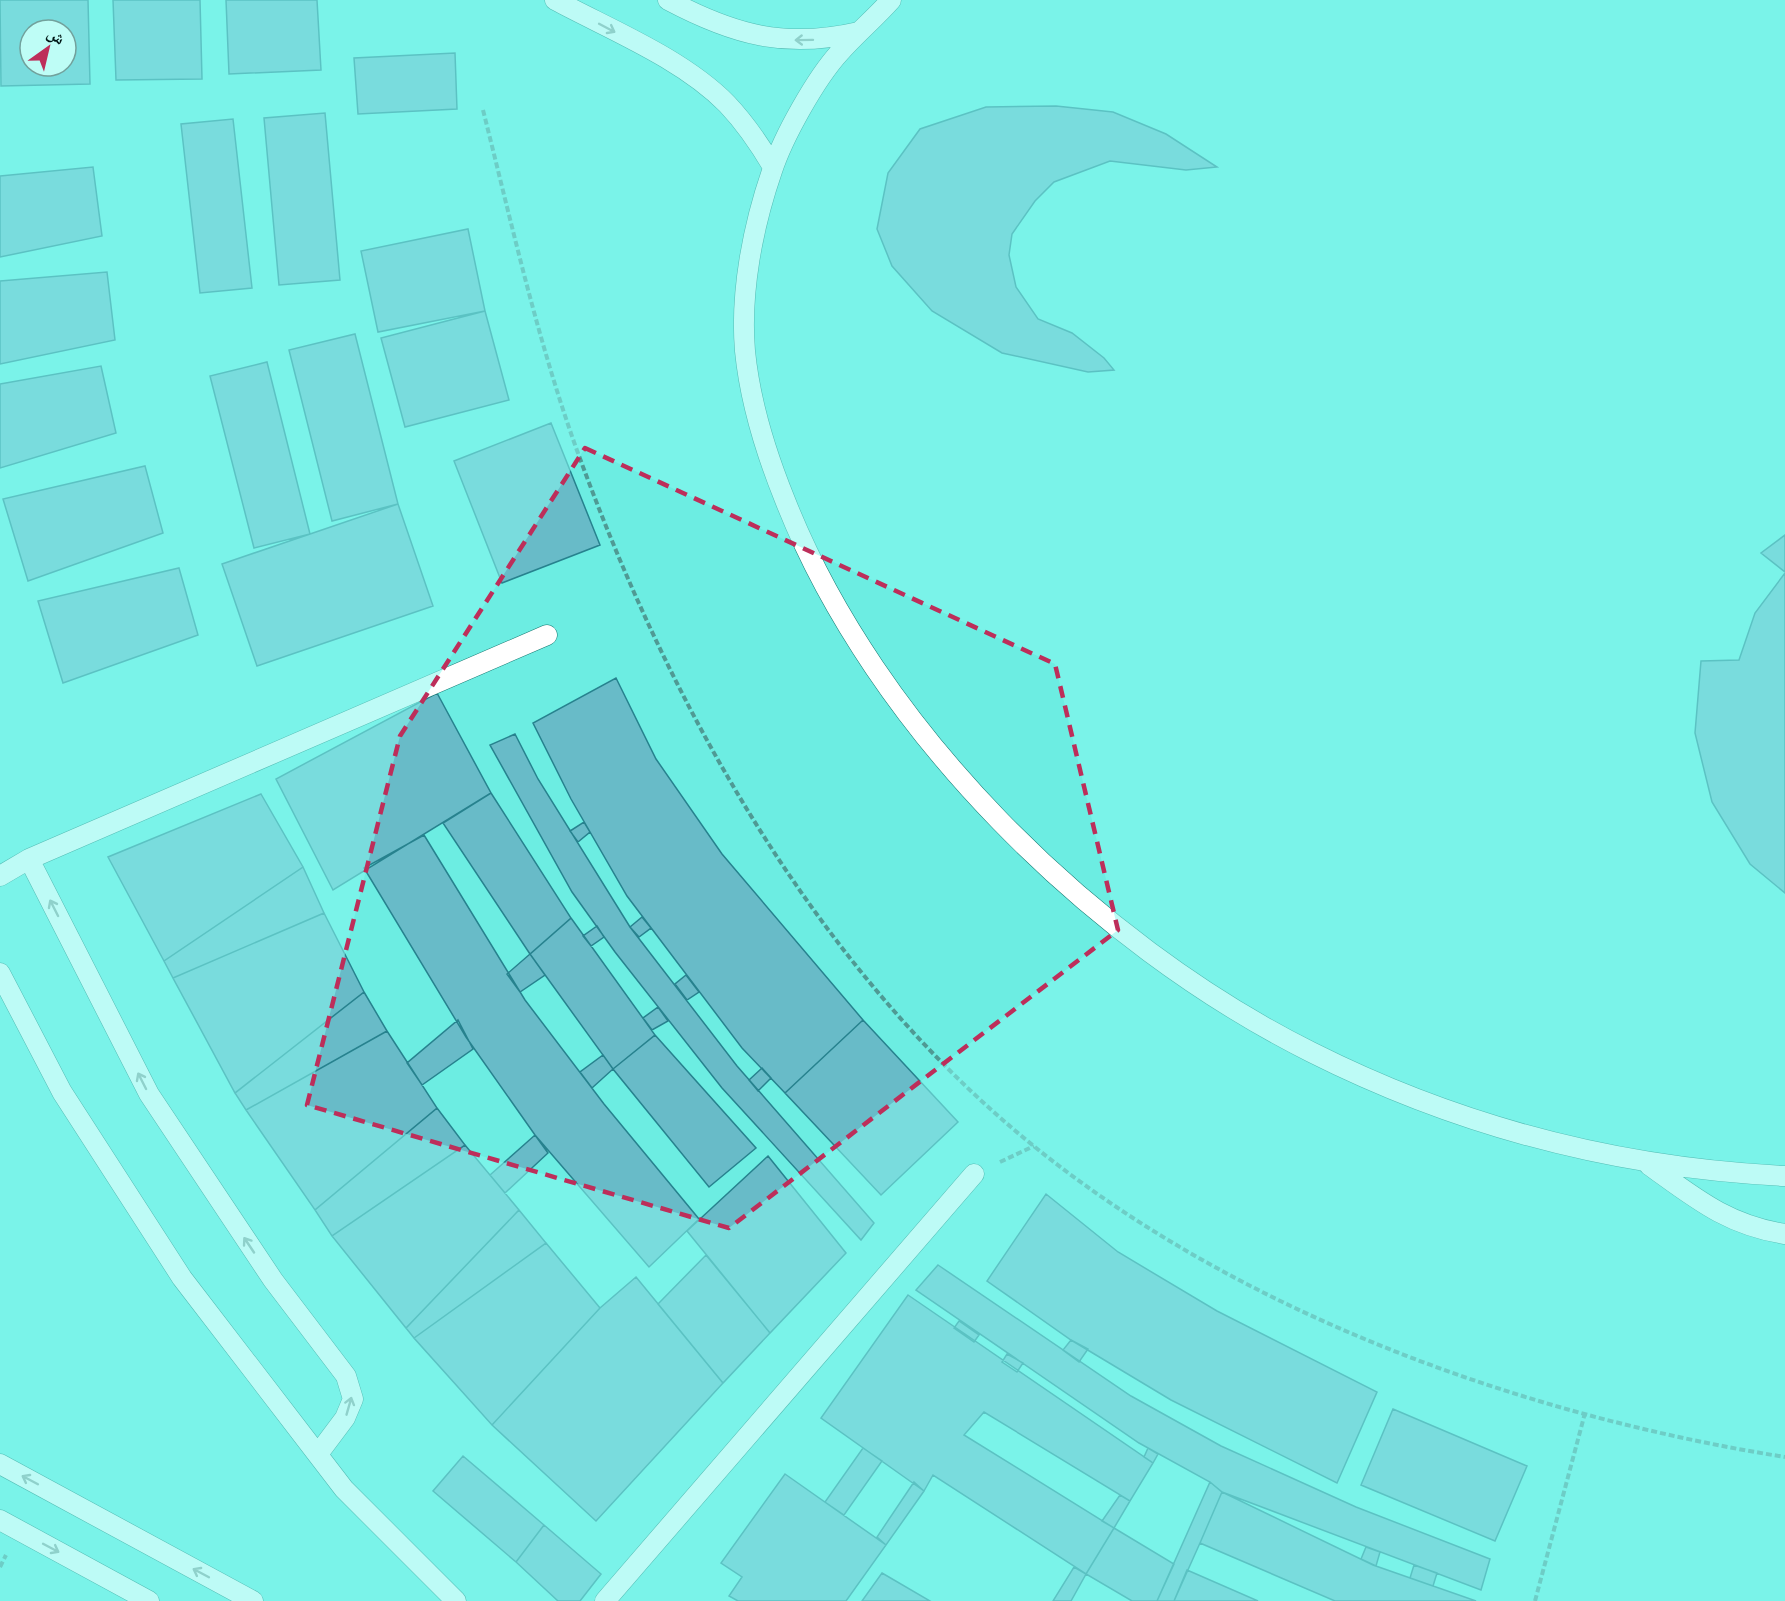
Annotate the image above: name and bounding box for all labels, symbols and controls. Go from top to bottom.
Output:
north arrow [18,18,78,78]
one-way arrow [598,22,615,34]
text: ش [44,23,69,49]
one-way arrow [795,34,815,46]
one-way arrow [48,899,59,917]
one-way arrow [136,1073,148,1091]
one-way arrow [243,1237,255,1253]
one-way arrow [344,1397,356,1416]
one-way arrow [22,1474,39,1486]
one-way arrow [42,1543,60,1554]
one-way arrow [193,1567,211,1578]

